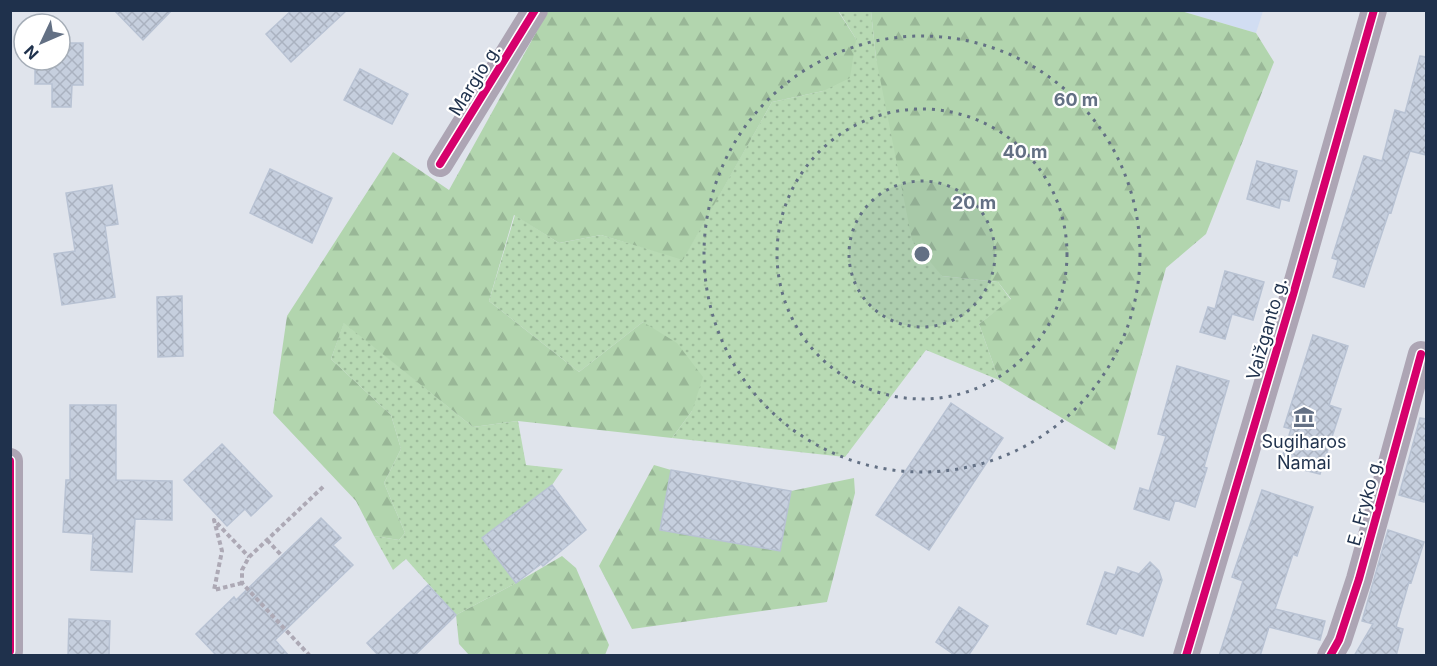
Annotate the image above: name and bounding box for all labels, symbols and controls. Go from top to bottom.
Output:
north arrow [12,12,72,72]
street label: Margio g. [444,40,505,119]
text: N [20,41,43,64]
text: 60 m [1054,89,1098,110]
text: 40 m [1003,141,1048,162]
text: 20 m [952,192,996,213]
centre of rings [912,244,932,264]
street label: Vaižganto g. [1242,275,1291,382]
museum icon: Sugiharos Namai [1292,405,1316,429]
place label: Sugiharos Namai [1261,431,1347,473]
street label: E. Fryko g. [1343,456,1386,548]

